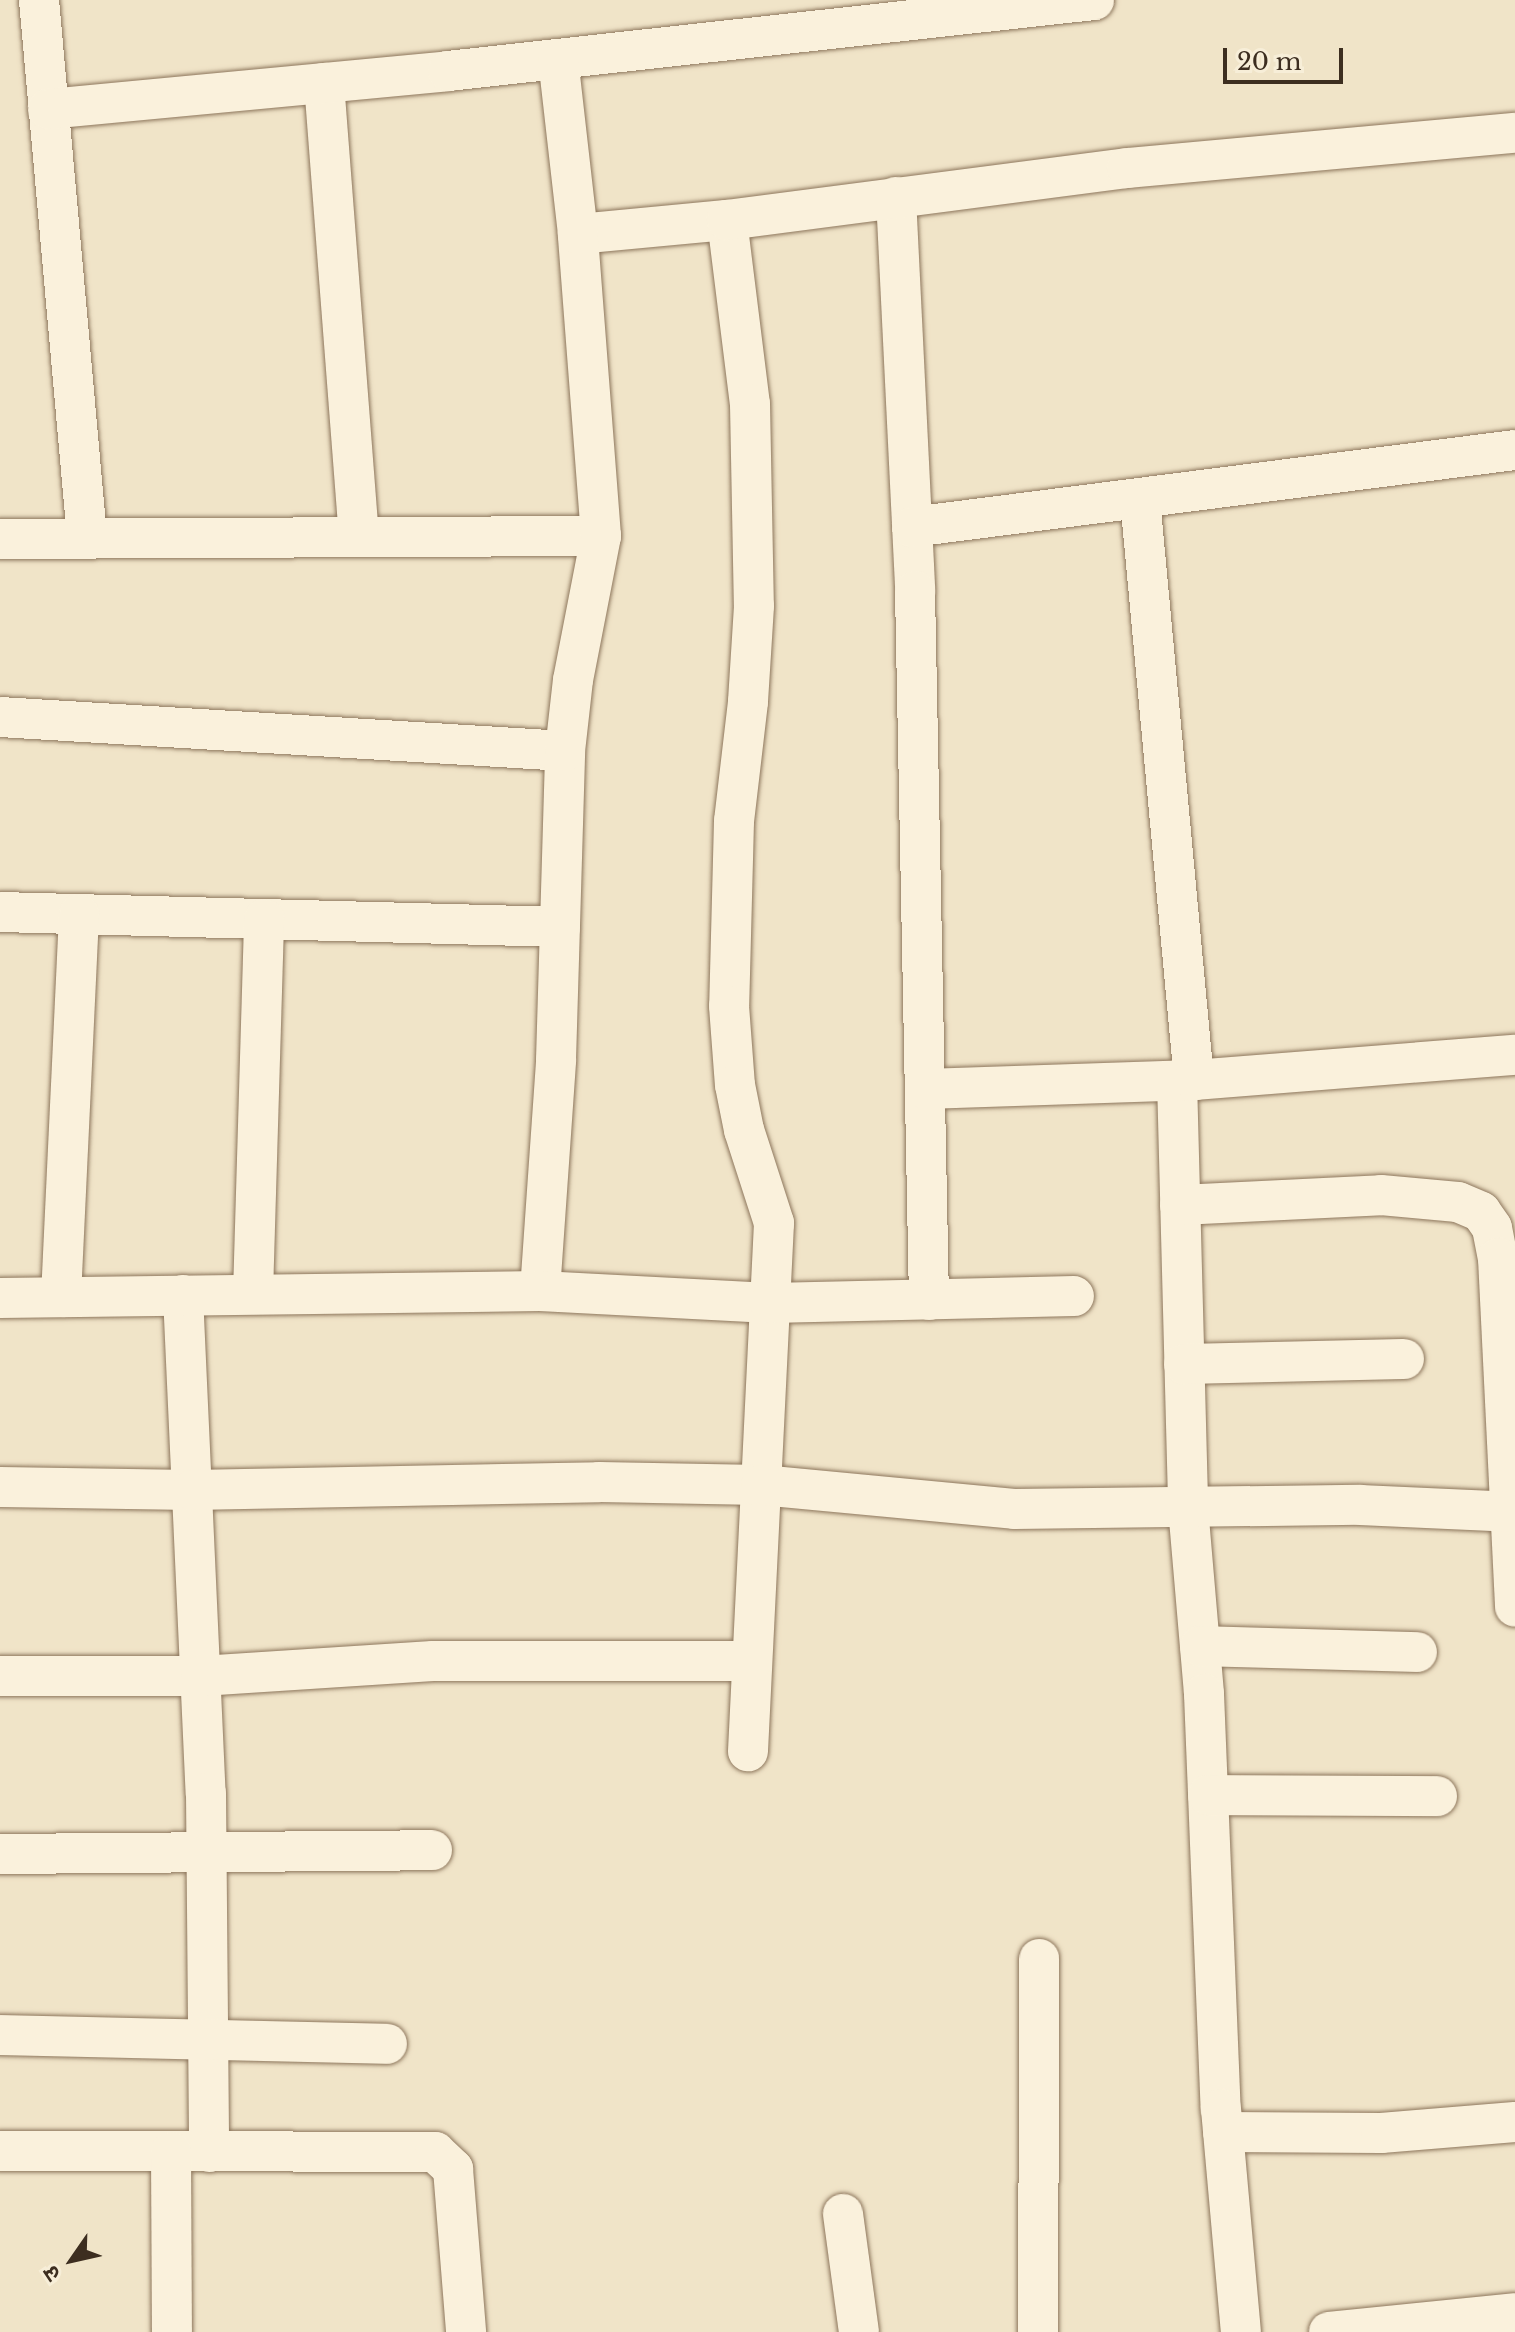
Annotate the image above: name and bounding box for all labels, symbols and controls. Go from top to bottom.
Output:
scale bar [1227,32,1347,82]
text: 20 m [1237,47,1302,76]
north arrow [32,2220,112,2300]
text: उ [37,2261,66,2287]

